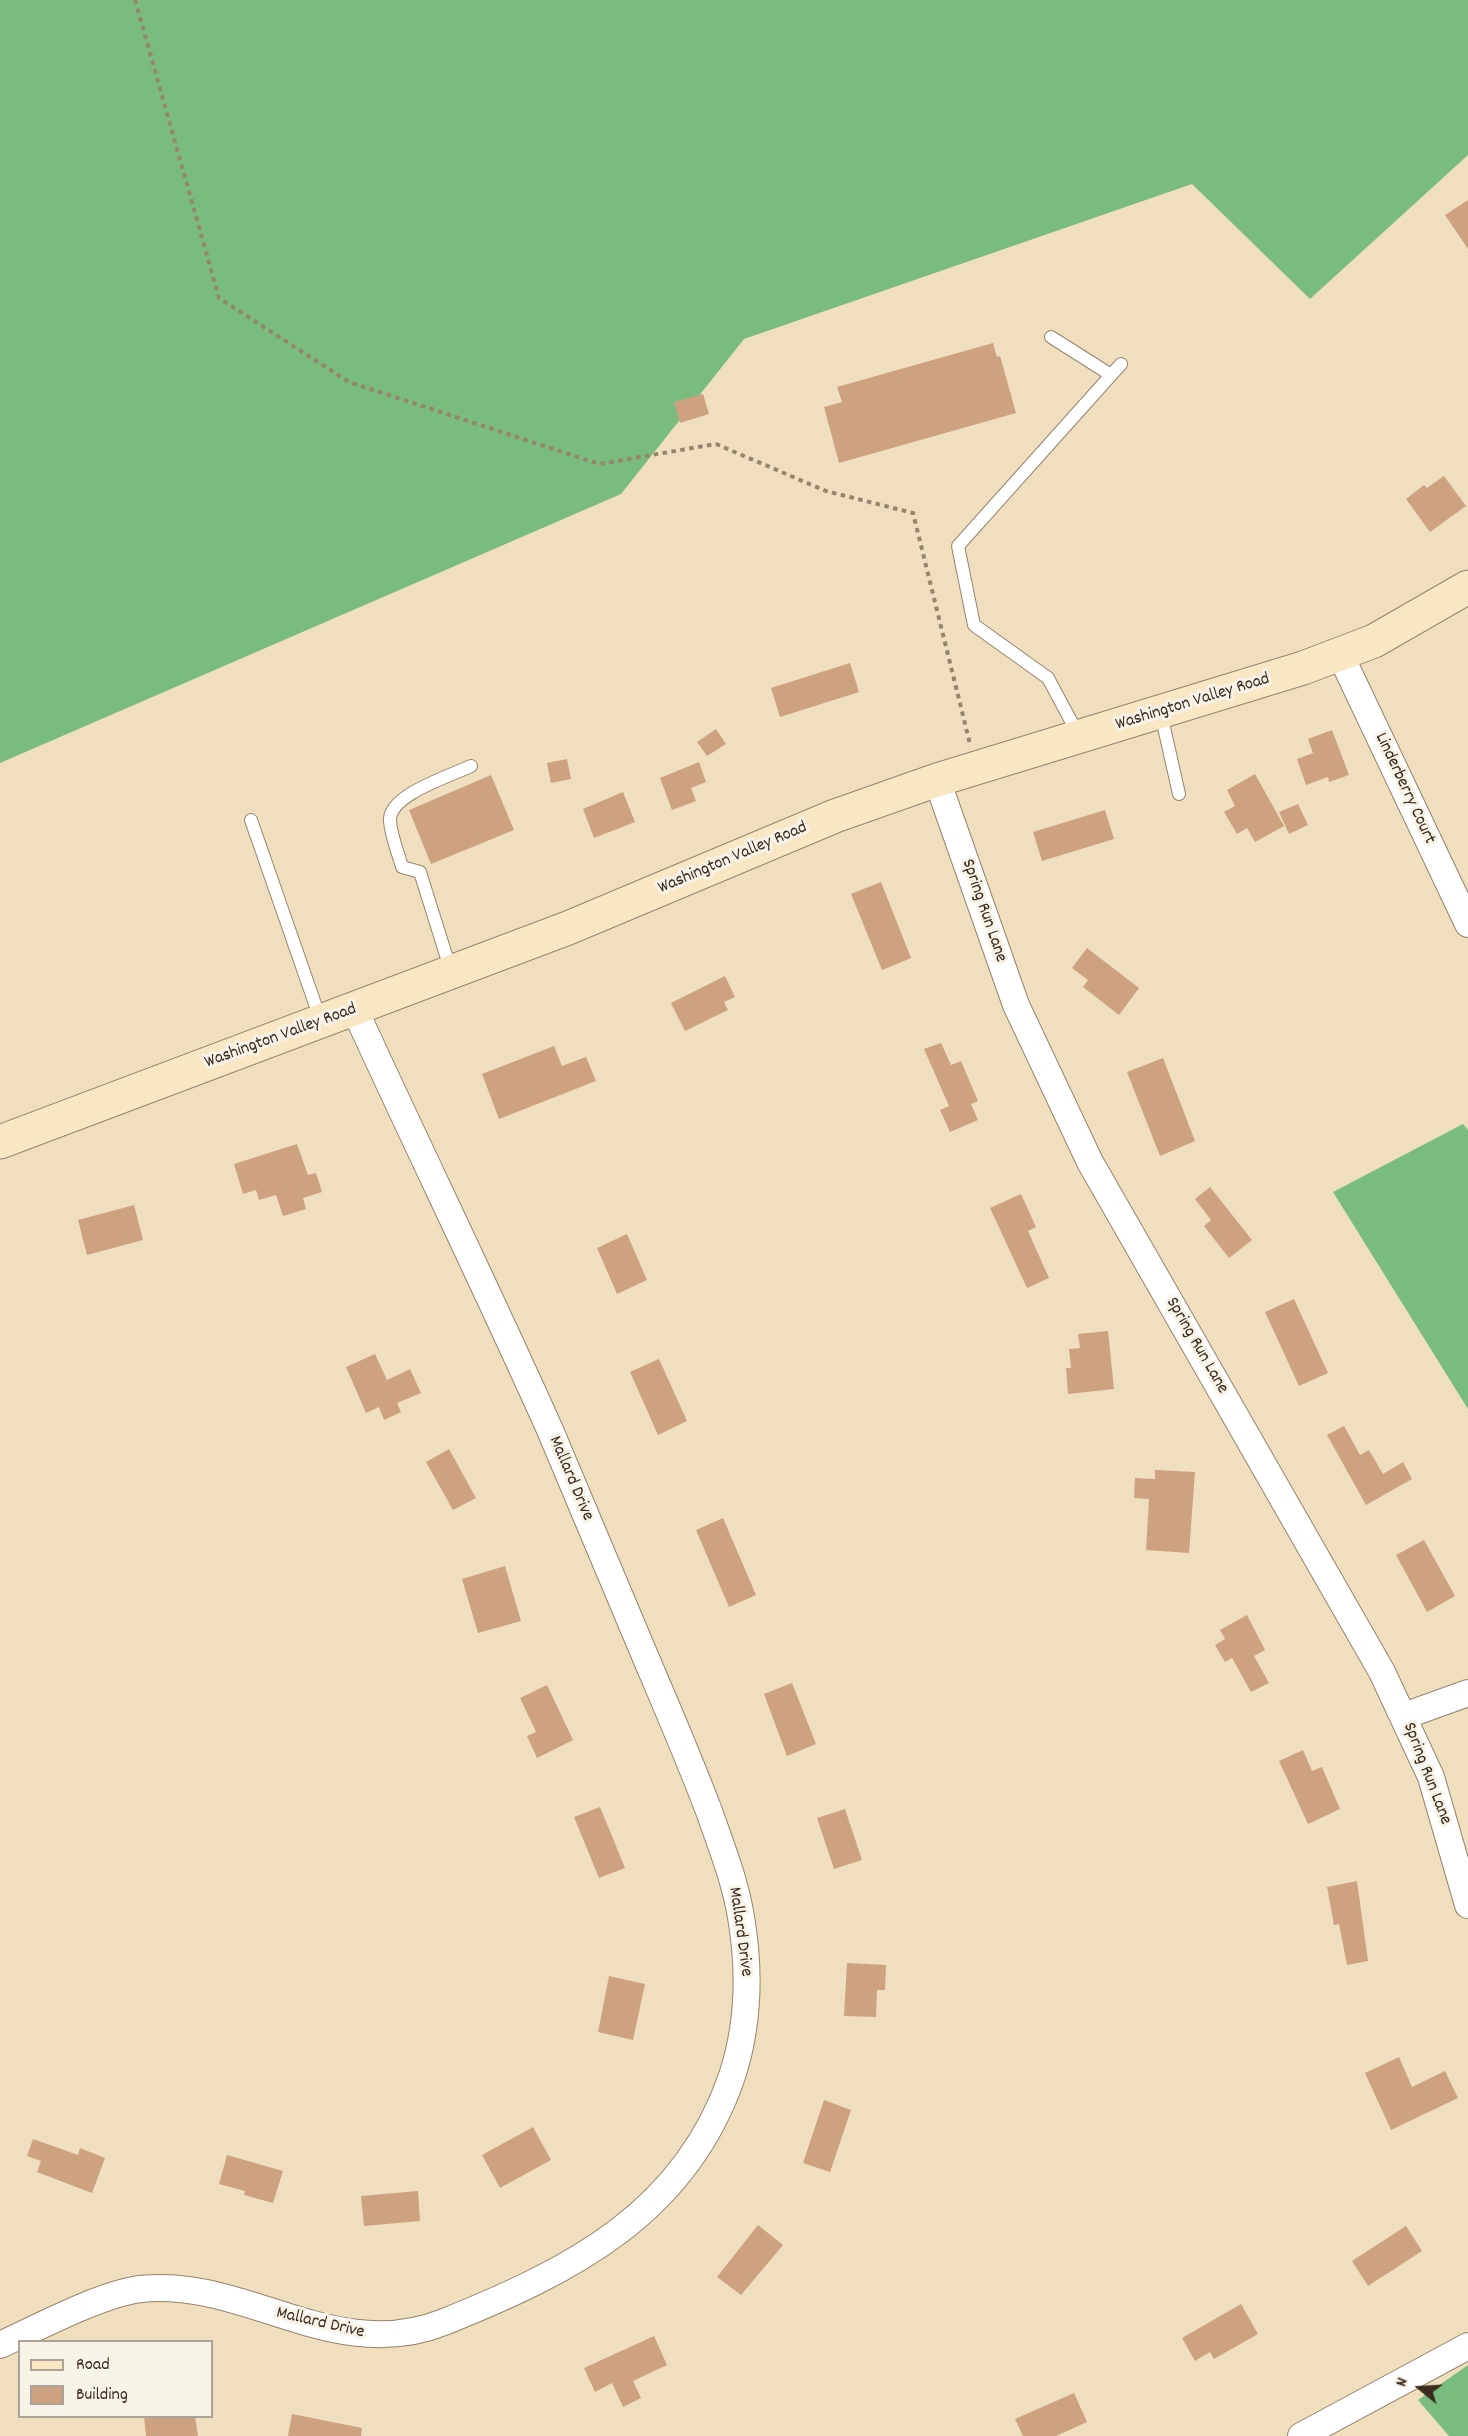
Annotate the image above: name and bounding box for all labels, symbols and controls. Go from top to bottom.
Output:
street label: Washington Valley Road [1113,669,1273,737]
street label: Linderberry Court [1369,730,1439,848]
street label: Washington Valley Road [655,818,811,900]
street label: Spring Run Lane [955,857,1011,965]
street label: Washington Valley Road [202,1000,360,1074]
street label: Spring Run Lane [1160,1294,1232,1398]
street label: Mallard Drive [542,1433,598,1525]
street label: Spring Run Lane [1397,1720,1455,1828]
street label: Mallard Drive [722,1886,756,1978]
street label: Mallard Drive [274,2303,366,2345]
legend [18,2340,213,2418]
text: Road [76,2353,110,2378]
north arrow [1390,2358,1450,2418]
text: N [1390,2375,1415,2390]
text: Building [76,2383,128,2408]

